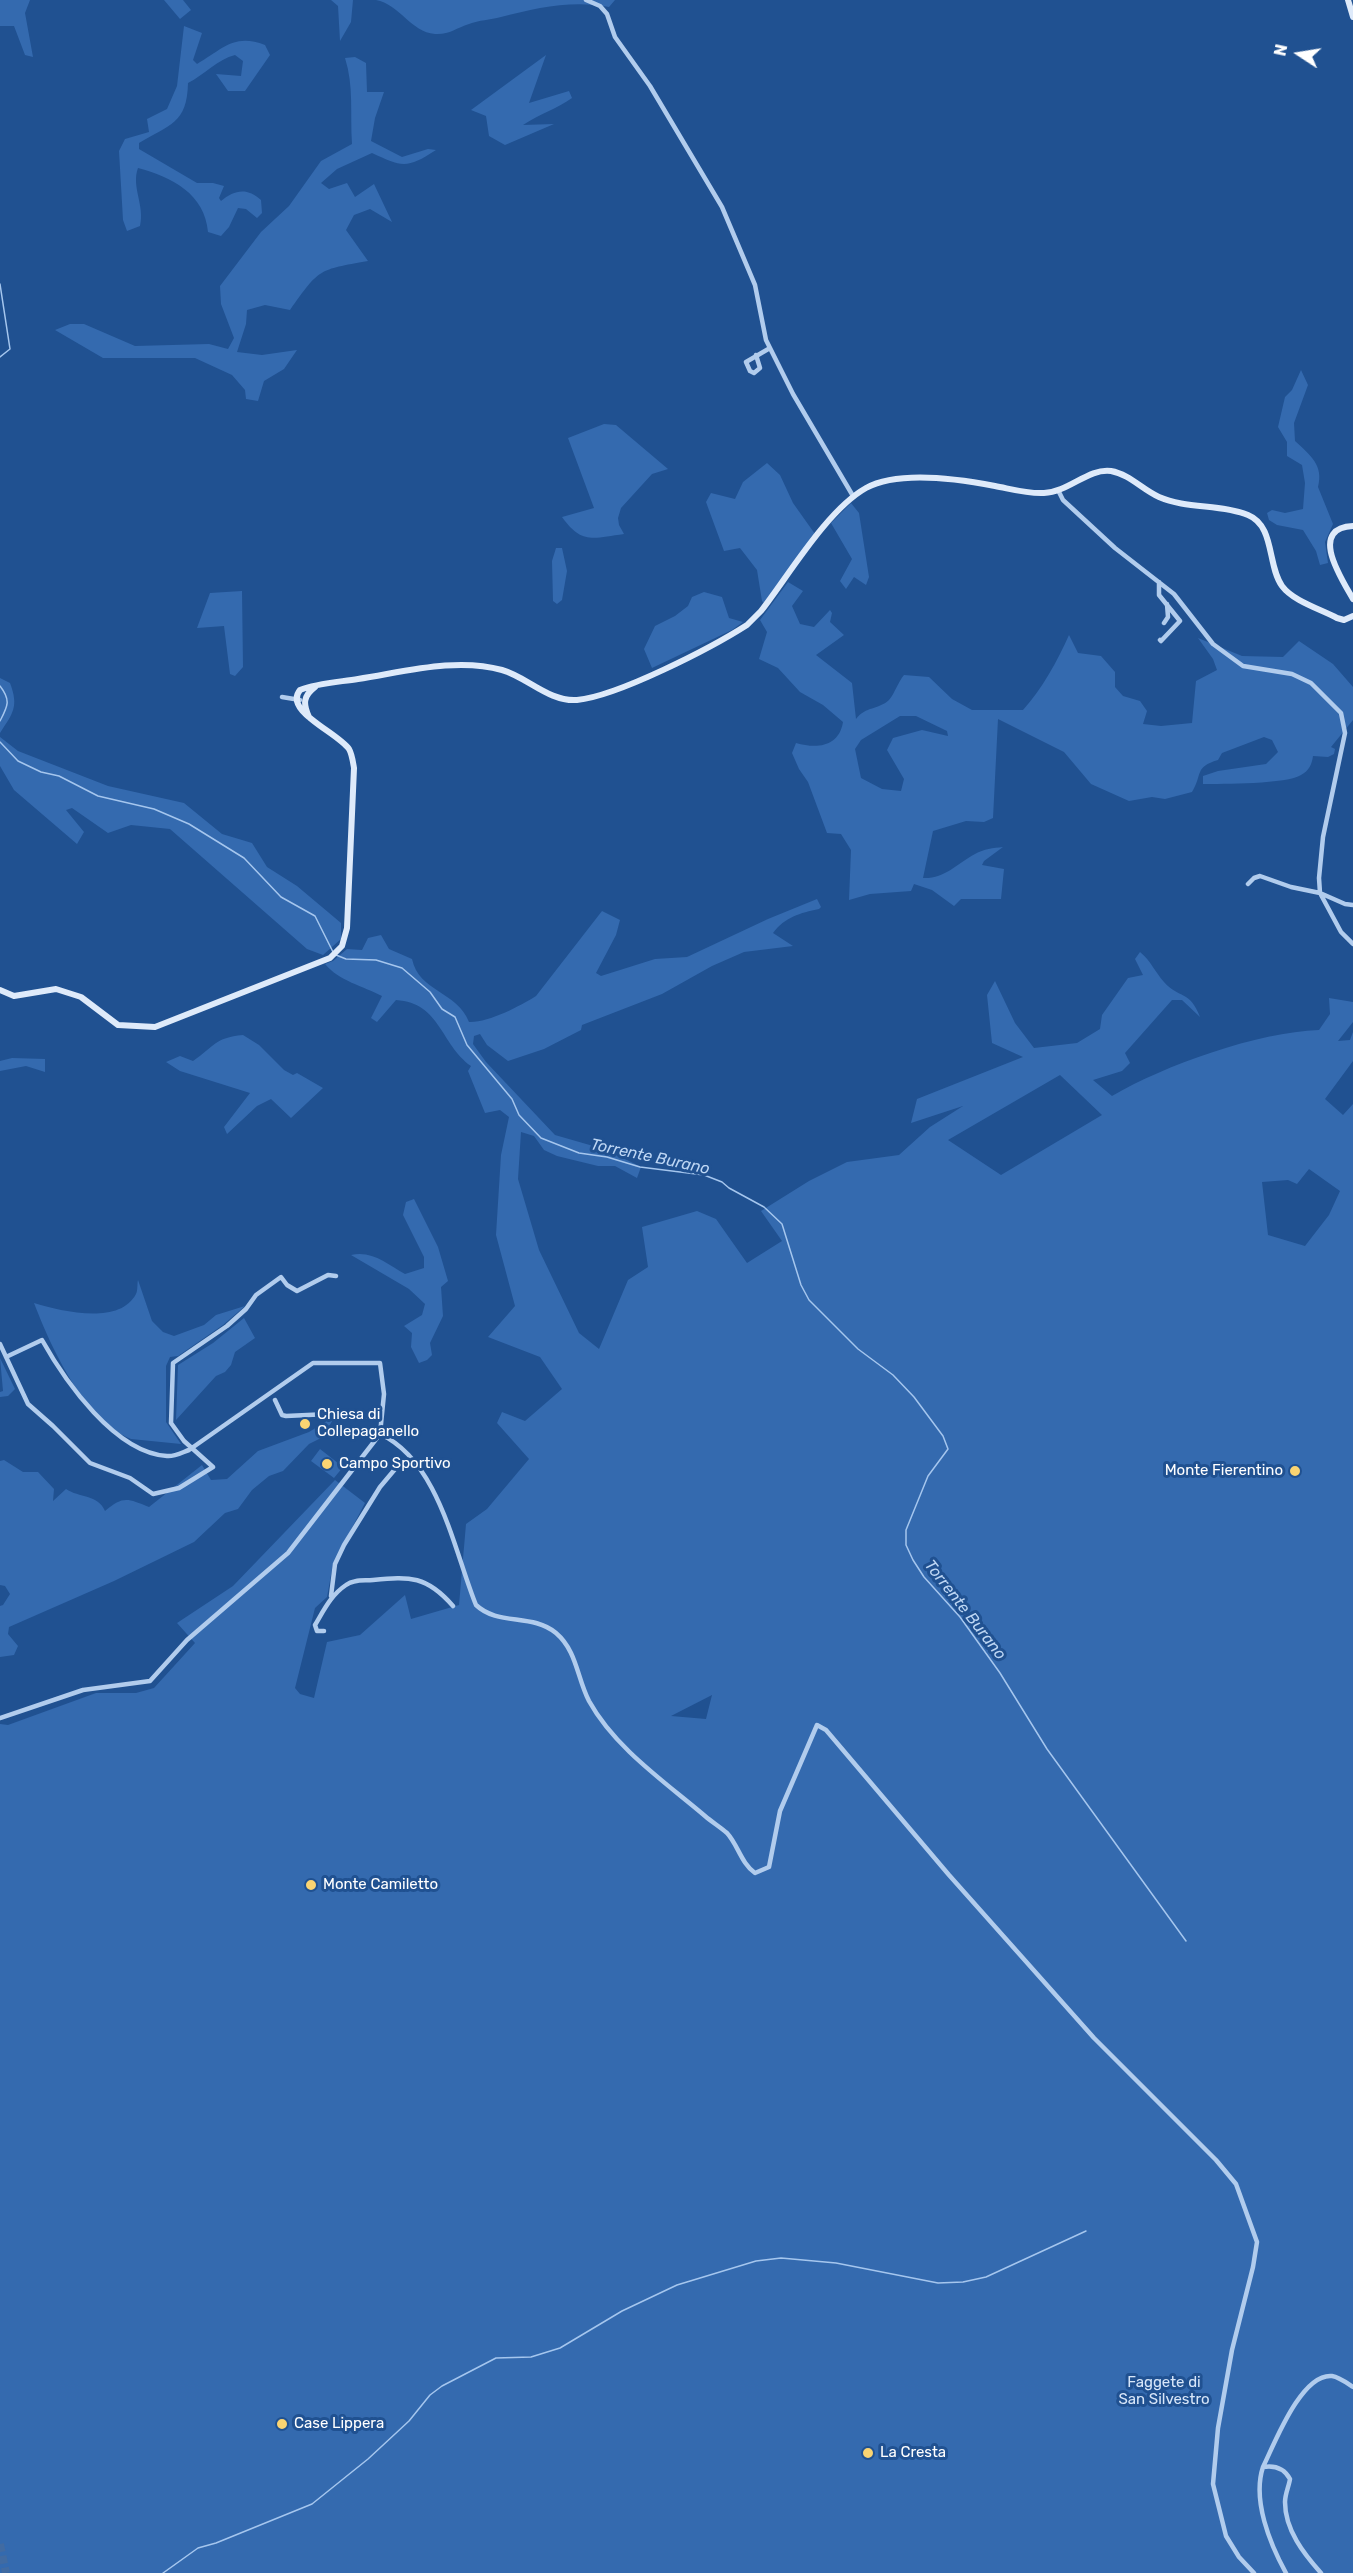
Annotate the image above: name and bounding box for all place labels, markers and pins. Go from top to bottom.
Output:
place label: Chiesa di Collepaganello [317,1406,419,1441]
marker: Chiesa di Collepaganello [298,1417,312,1431]
place label: Campo Sportivo [339,1455,451,1473]
marker: Campo Sportivo [320,1457,334,1471]
place label: Monte Fierentino [1165,1462,1283,1480]
marker: Monte Fierentino [1288,1464,1302,1478]
place label: Monte Camiletto [323,1876,438,1894]
marker: Monte Camiletto [304,1878,318,1892]
place label: Case Lippera [294,2415,384,2433]
marker: Case Lippera [275,2417,289,2431]
place label: La Cresta [880,2444,946,2462]
marker: La Cresta [861,2446,875,2460]

